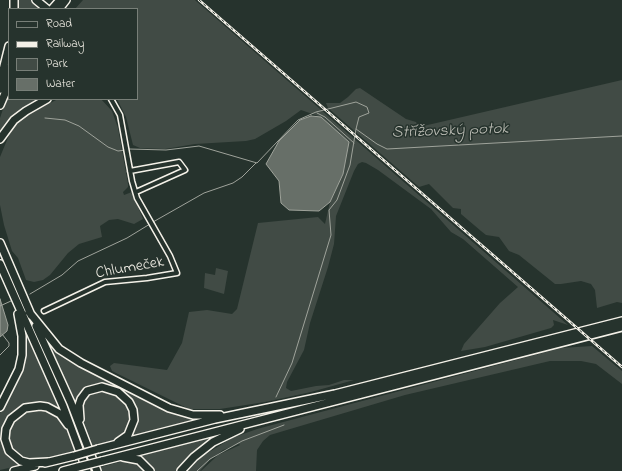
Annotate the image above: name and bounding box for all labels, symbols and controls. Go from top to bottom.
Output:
legend [8,8,138,100]
text: Road [46,15,72,33]
text: Railway [46,35,84,53]
text: Park [46,55,68,73]
text: Water [46,75,75,93]
water label: Střížovský potok [391,120,509,144]
street label: Chlumeček [94,254,166,284]

